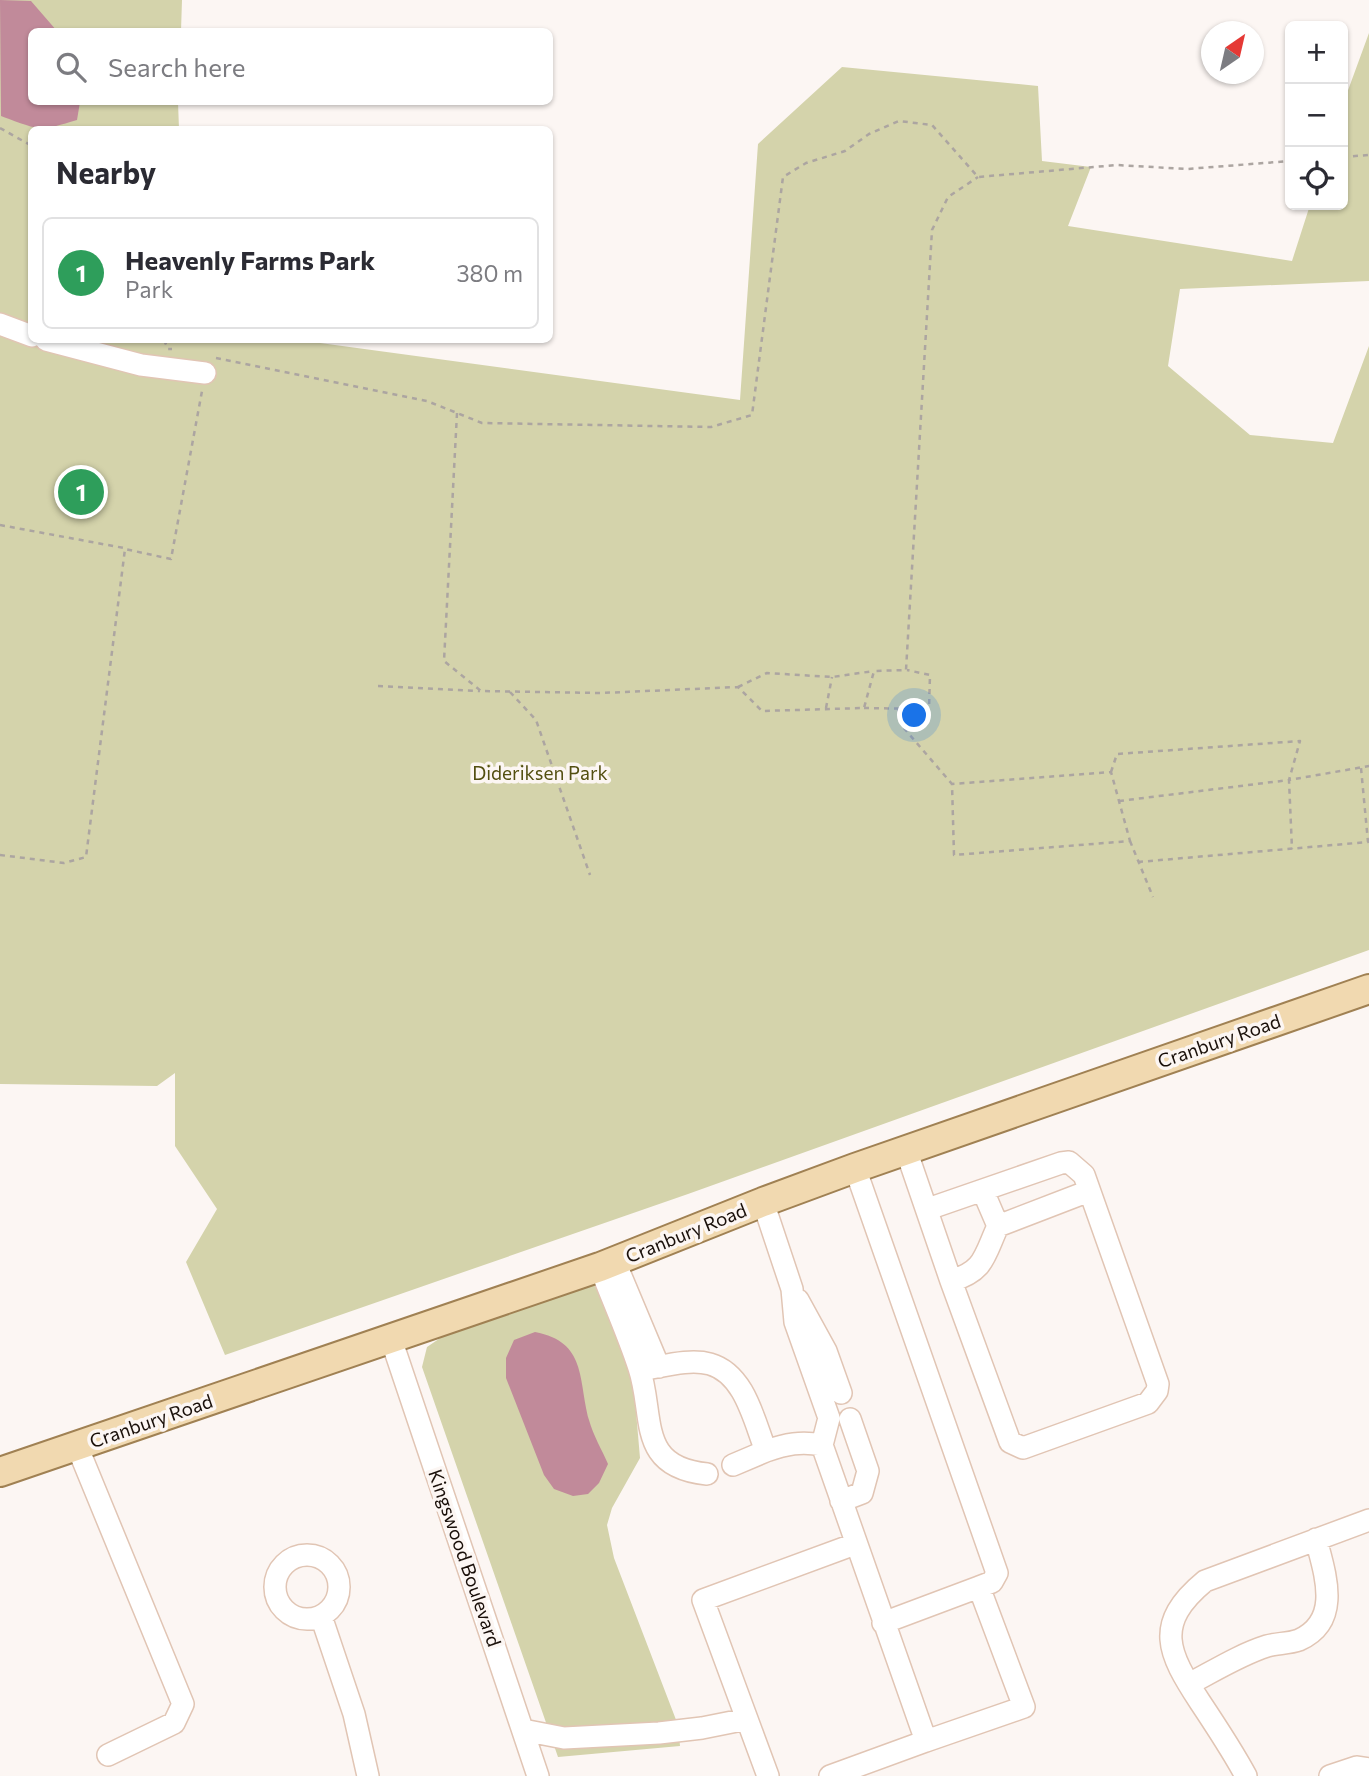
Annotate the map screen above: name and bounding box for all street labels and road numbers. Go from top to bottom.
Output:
street label: Cranbury Road [1154,1009,1283,1072]
street label: Cranbury Road [622,1198,750,1267]
street label: Cranbury Road [86,1389,215,1452]
street label: Kingswood Boulevard [424,1466,507,1650]

